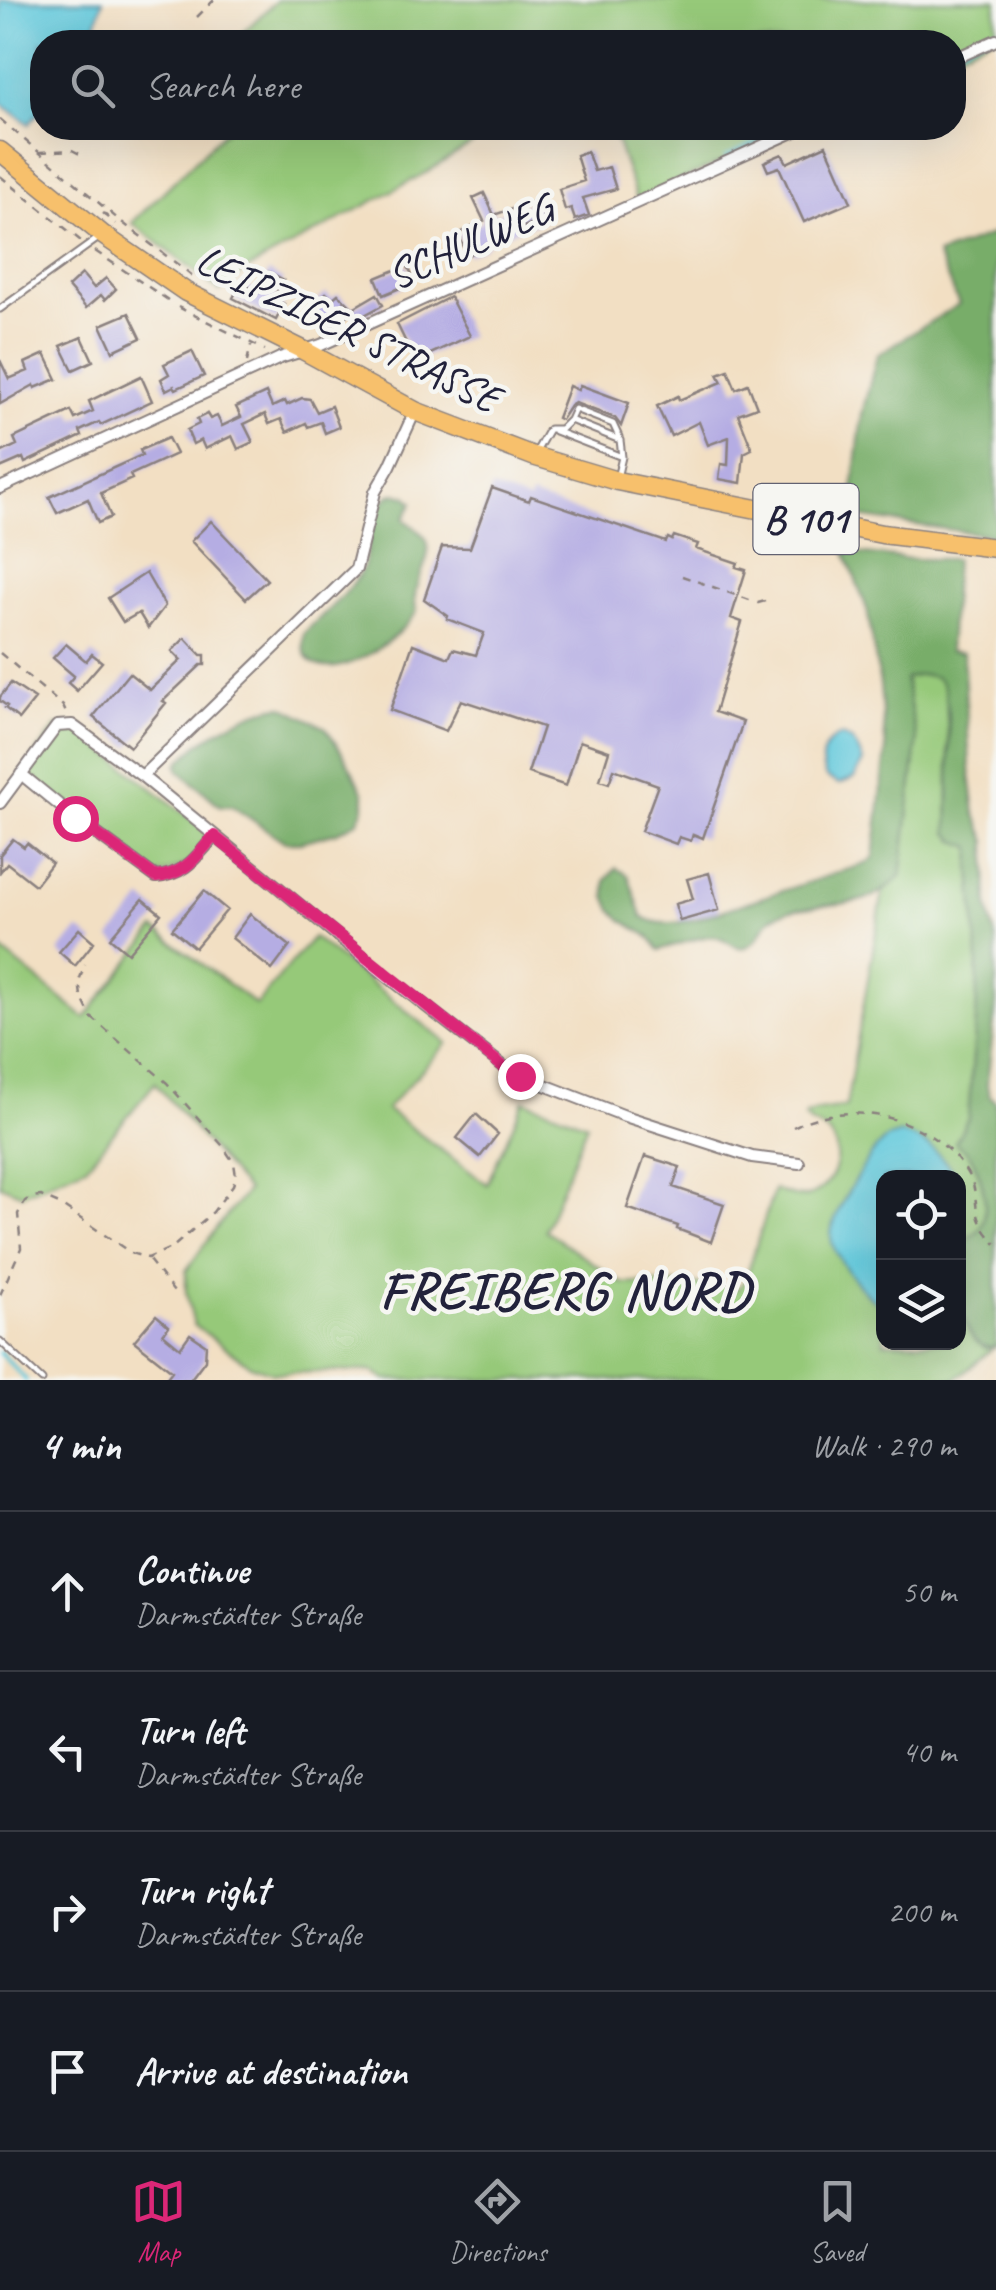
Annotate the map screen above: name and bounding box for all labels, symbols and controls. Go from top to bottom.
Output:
search box [30,30,966,140]
icon: search [65,58,120,113]
text: Search here [145,62,300,109]
street label: SCHULWEG [379,180,566,302]
street label: LEIPZIGER STRASSE [188,233,513,427]
road number: B 101 [754,484,858,554]
route start [53,796,99,842]
route end [498,1054,544,1100]
map controls [876,1170,966,1350]
button: locate [876,1170,966,1260]
district label: FREIBERG NORD [380,1258,755,1324]
button: layers [876,1260,966,1350]
text: 4 min [40,1419,120,1472]
text: Walk · 290 m [812,1425,956,1466]
text: Continue [135,1547,249,1594]
icon: ahead [40,1564,95,1619]
text: 50 m [902,1571,956,1612]
text: Darmstädter Straße [135,1594,361,1635]
text: Turn left [135,1707,245,1754]
icon: left [40,1724,95,1779]
text: 40 m [902,1731,956,1772]
text: Darmstädter Straße [135,1754,361,1795]
text: Turn right [135,1867,269,1914]
icon: right [40,1884,95,1939]
text: 200 m [887,1891,956,1932]
text: Darmstädter Straße [135,1914,361,1955]
icon: arrive [40,2044,95,2099]
text: Arrive at destination [135,2048,407,2095]
tab: Map [131,2174,186,2269]
tab: Directions [449,2174,547,2269]
tab: Saved [810,2174,865,2269]

